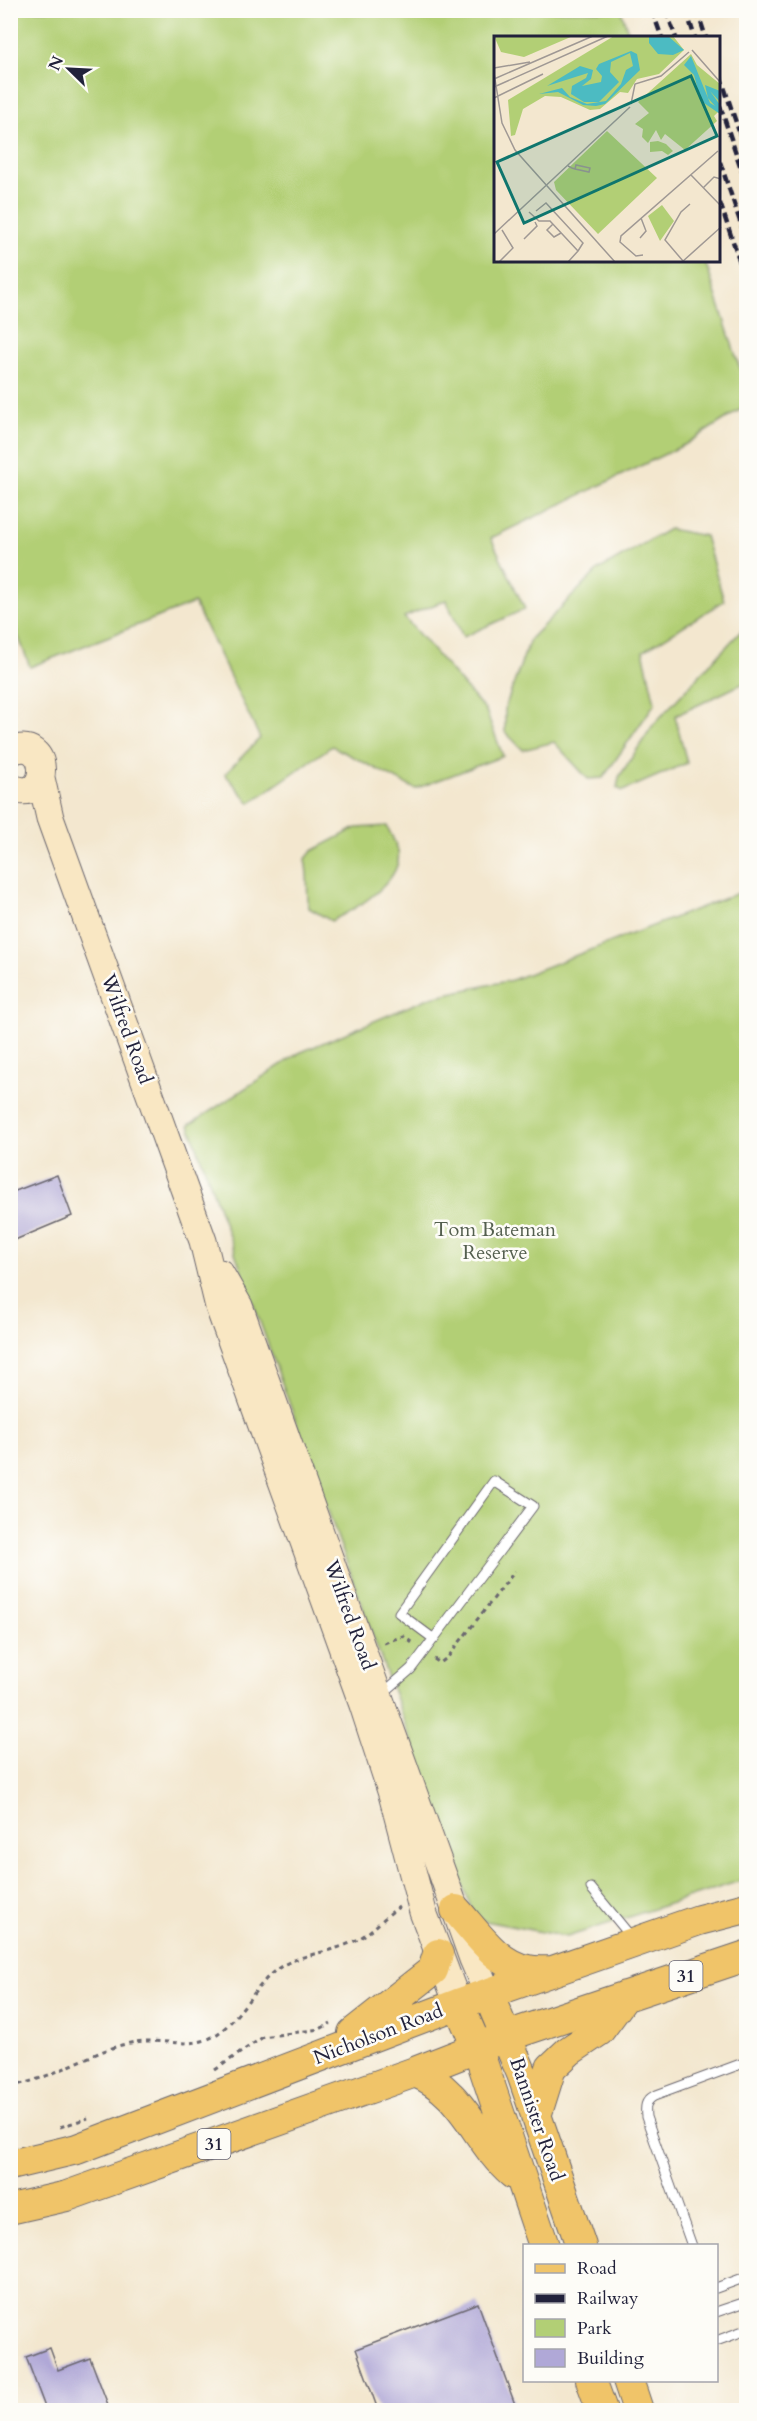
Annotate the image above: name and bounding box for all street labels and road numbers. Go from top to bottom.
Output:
street label: Wilfred Road [94,969,160,1088]
street label: Wilfred Road [317,1555,383,1674]
road number: 31 [670,1961,702,1991]
street label: Nicholson Road [309,1997,447,2071]
street label: Bannister Road [503,2053,571,2185]
road number: 31 [198,2129,230,2159]

